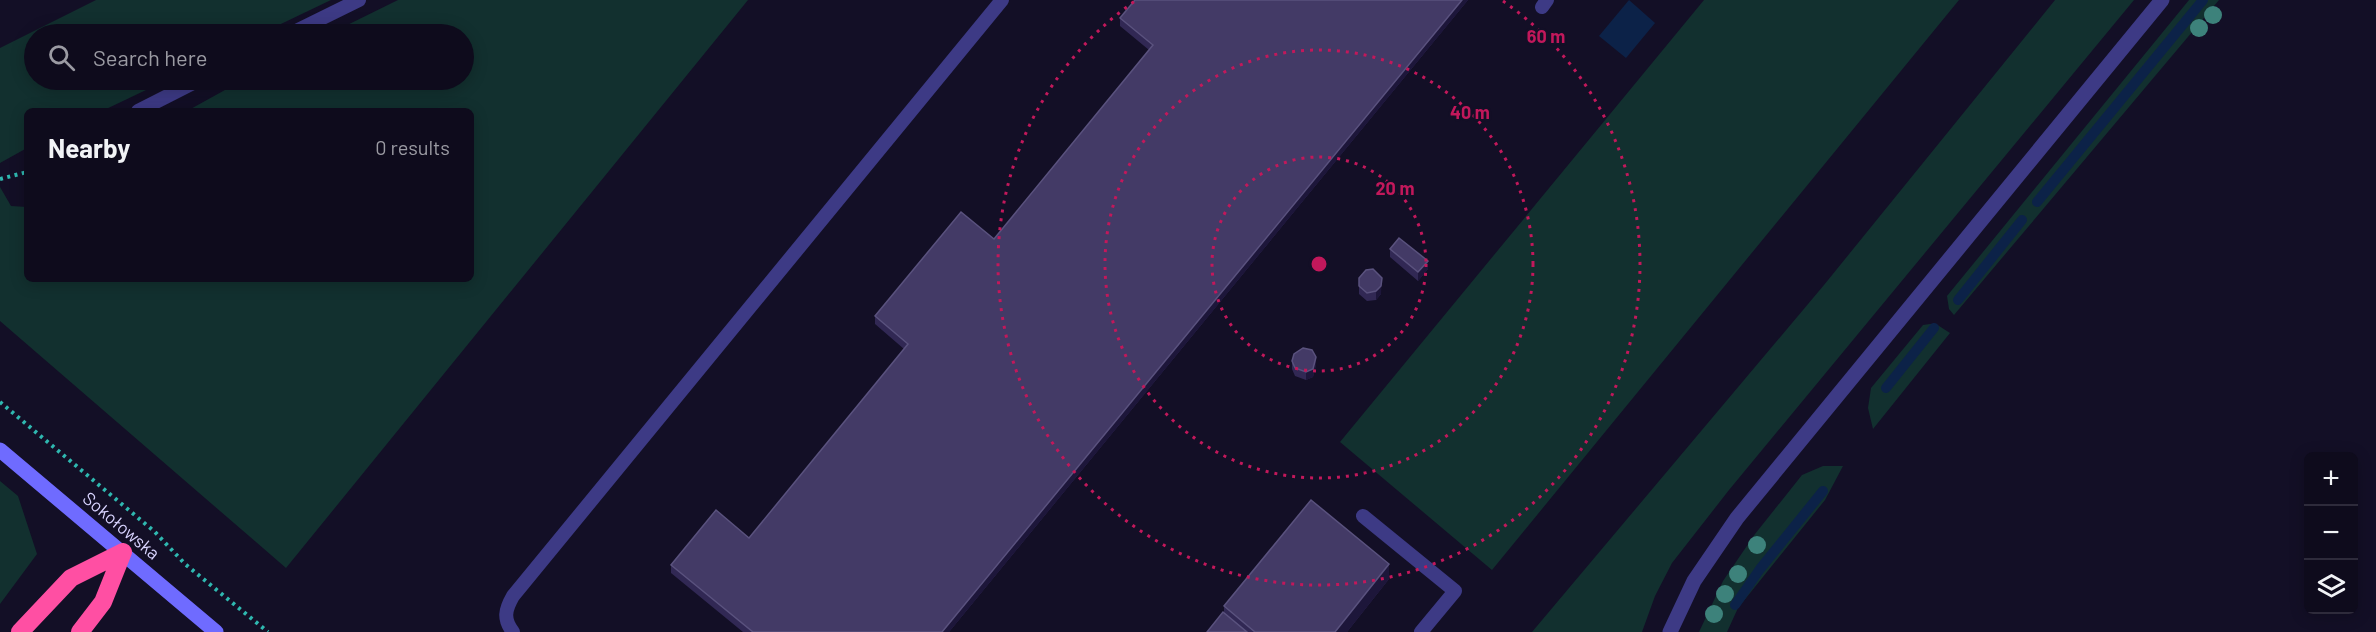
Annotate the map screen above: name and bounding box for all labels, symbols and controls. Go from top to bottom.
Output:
search box [24,24,474,90]
text: 60 m [1527,25,1565,47]
icon: search [45,41,78,74]
text: Search here [93,44,207,70]
text: 40 m [1450,101,1490,123]
text: Nearby [48,132,130,163]
text: 0 results [375,135,450,159]
text: 20 m [1376,177,1414,199]
centre of rings [1309,254,1329,274]
map controls [2304,452,2358,614]
button: + [2304,452,2358,506]
street label: Sokołowska [79,487,165,564]
button: − [2304,506,2358,560]
button: layers [2304,560,2358,614]

